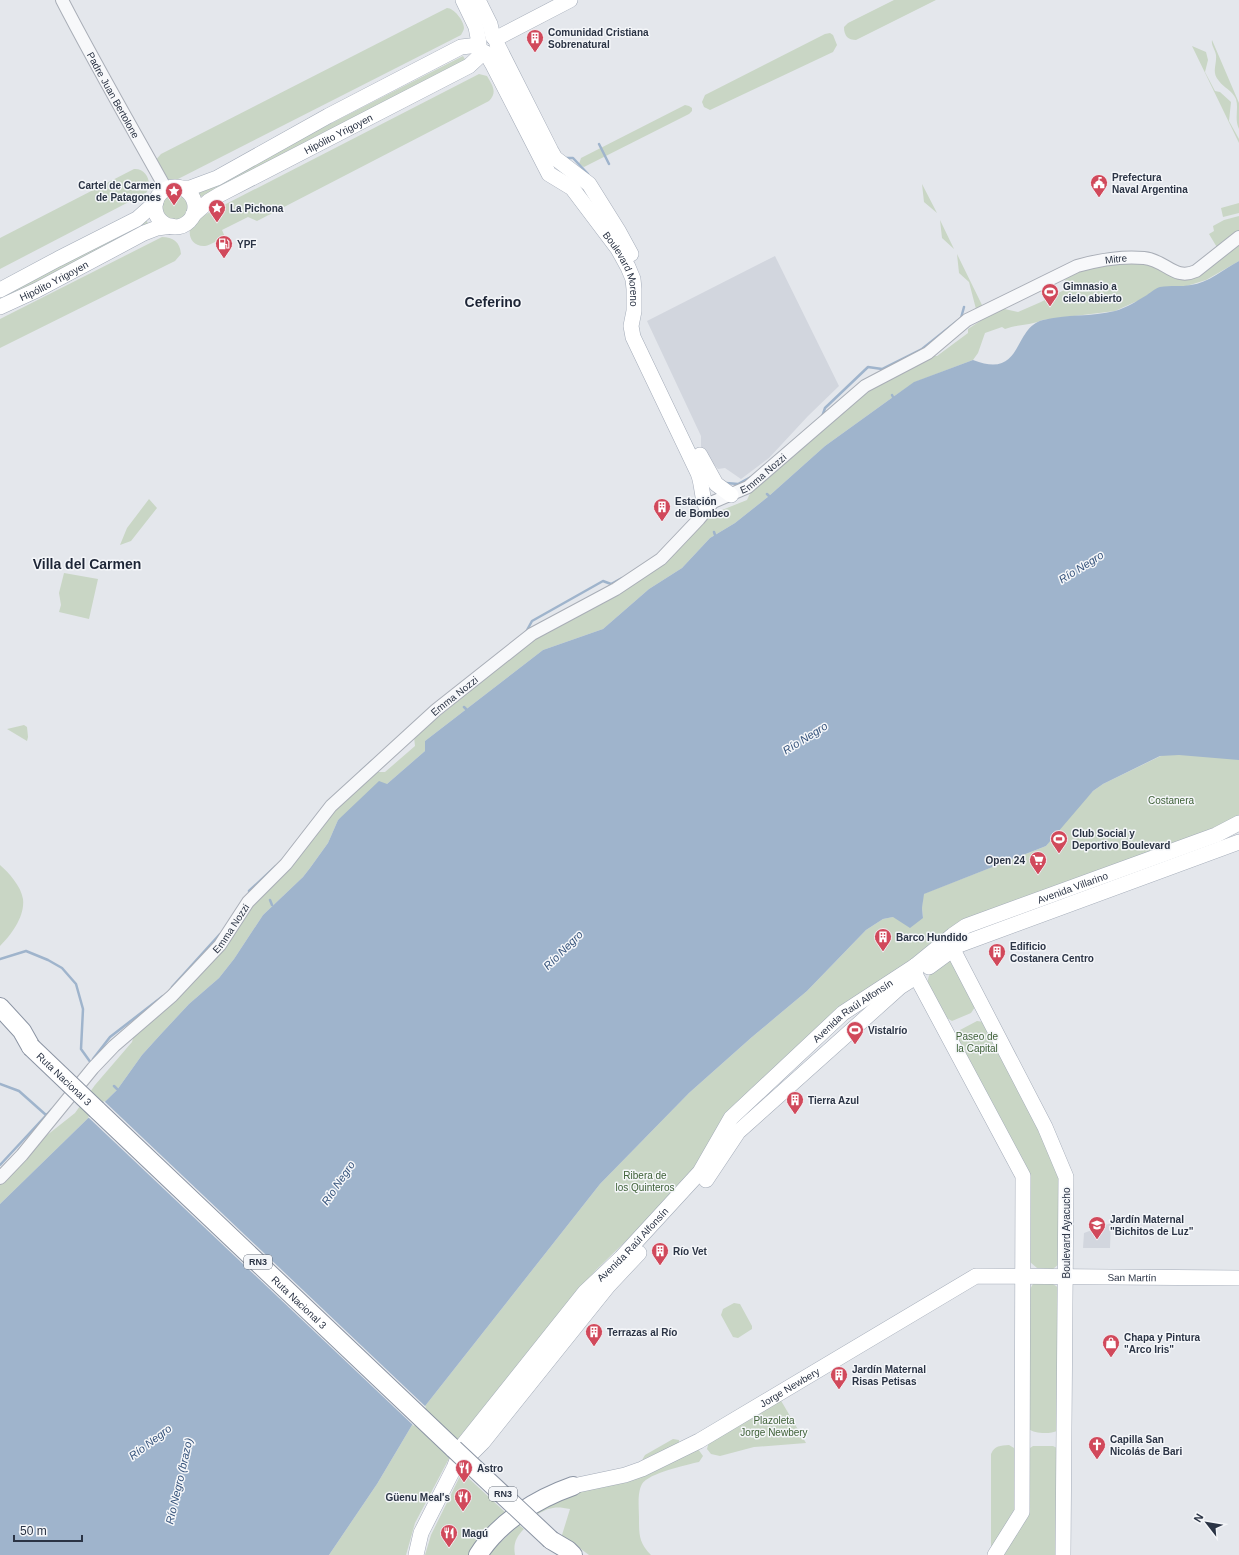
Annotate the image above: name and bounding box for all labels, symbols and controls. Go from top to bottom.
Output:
place label: Comunidad Cristiana Sobrenatural [548,27,649,50]
building icon: Comunidad Cristiana Sobrenatural [525,28,545,53]
street label: Padre Juan Bertolone [85,50,142,141]
street label: Hipólito Yrigoyen [302,112,374,156]
place label: Prefectura Naval Argentina [1112,172,1188,195]
public building icon: Prefectura Naval Argentina [1089,173,1109,198]
place label: Cartel de Carmen de Patagones [78,180,161,203]
place icon: Cartel de Carmen de Patagones [164,181,184,206]
place icon: La Pichona [207,198,227,223]
place label: La Pichona [230,203,284,214]
street label: Boulevard Moreno [601,229,639,307]
fuel station icon: YPF [214,234,234,259]
place label: YPF [237,239,256,250]
street label: Mitre [1104,253,1128,266]
street label: Hipólito Yrigoyen [18,259,90,303]
place label: Gimnasio a cielo abierto [1063,281,1122,304]
sports icon: Gimnasio a cielo abierto [1040,282,1060,307]
district label: Ceferino [465,294,521,310]
street label: Emma Nozzi [738,452,789,496]
place label: Estación de Bombeo [675,496,729,519]
building icon: Estación de Bombeo [652,497,672,522]
water label: Río Negro [1057,549,1105,585]
district label: Villa del Carmen [33,556,141,572]
street label: Emma Nozzi [429,674,480,718]
water label: Río Negro [781,720,829,756]
park label: Costanera [1148,795,1195,806]
place label: Club Social y Deportivo Boulevard [1072,828,1170,851]
sports icon: Club Social y Deportivo Boulevard [1049,829,1069,854]
supermarket icon: Open 24 [1028,850,1048,875]
place label: Open 24 [986,855,1025,866]
street label: Avenida Villarino [1036,870,1110,906]
street label: Emma Nozzi [211,902,251,955]
building icon: Barco Hundido [873,927,893,952]
water label: Río Negro [541,928,585,972]
place label: Barco Hundido [896,932,968,943]
place label: Edificio Costanera Centro [1010,941,1094,964]
building icon: Edificio Costanera Centro [987,942,1007,967]
street label: Avenida Raúl Alfonsín [811,977,895,1045]
sports icon: Vistalrío [845,1020,865,1045]
place label: Vistalrío [868,1025,907,1036]
park label: Paseo de la Capital [956,1031,999,1054]
street label: Ruta Nacional 3 [34,1051,94,1108]
building icon: Tierra Azul [785,1090,805,1115]
place label: Tierra Azul [808,1095,859,1106]
water label: Río Negro [319,1159,357,1207]
park label: Ribera de los Quinteros [616,1170,674,1193]
street label: Boulevard Ayacucho [1061,1187,1072,1279]
street label: Avenida Raúl Alfonsín [595,1206,670,1284]
place label: Jardín Maternal "Bichitos de Luz" [1110,1214,1194,1237]
school or university icon: Jardín Maternal "Bichitos de Luz" [1087,1215,1107,1240]
building icon: Río Vet [650,1241,670,1266]
place label: Río Vet [673,1246,708,1257]
road number: RN3 [244,1255,272,1269]
street label: San Martín [1107,1272,1156,1283]
street label: Ruta Nacional 3 [269,1274,329,1331]
building icon: Terrazas al Río [584,1322,604,1347]
place label: Terrazas al Río [607,1327,677,1338]
place label: Chapa y Pintura "Arco Iris" [1124,1332,1201,1355]
shop icon: Chapa y Pintura "Arco Iris" [1101,1333,1121,1358]
place label: Jardín Maternal Risas Petisas [852,1364,926,1387]
building icon: Jardín Maternal Risas Petisas [829,1365,849,1390]
street label: Jorge Newbery [758,1366,821,1409]
park label: Plazoleta Jorge Newbery [740,1415,808,1438]
water label: Río Negro [126,1422,174,1462]
place label: Capilla San Nicolás de Bari [1110,1434,1182,1457]
church icon: Capilla San Nicolás de Bari [1087,1435,1107,1460]
water label: Río Negro (brazo) [163,1436,195,1525]
restaurant icon: Astro [454,1458,474,1483]
place label: Astro [477,1463,503,1474]
restaurant icon: Güenu Meal's [453,1487,473,1512]
road number: RN3 [489,1487,517,1501]
place label: Güenu Meal's [385,1492,450,1503]
north arrow [1187,1503,1227,1543]
text: N [1191,1511,1206,1524]
scale bar [14,1517,82,1543]
restaurant icon: Magú [439,1523,459,1548]
text: 50 m [20,1524,47,1538]
place label: Magú [462,1528,488,1539]

